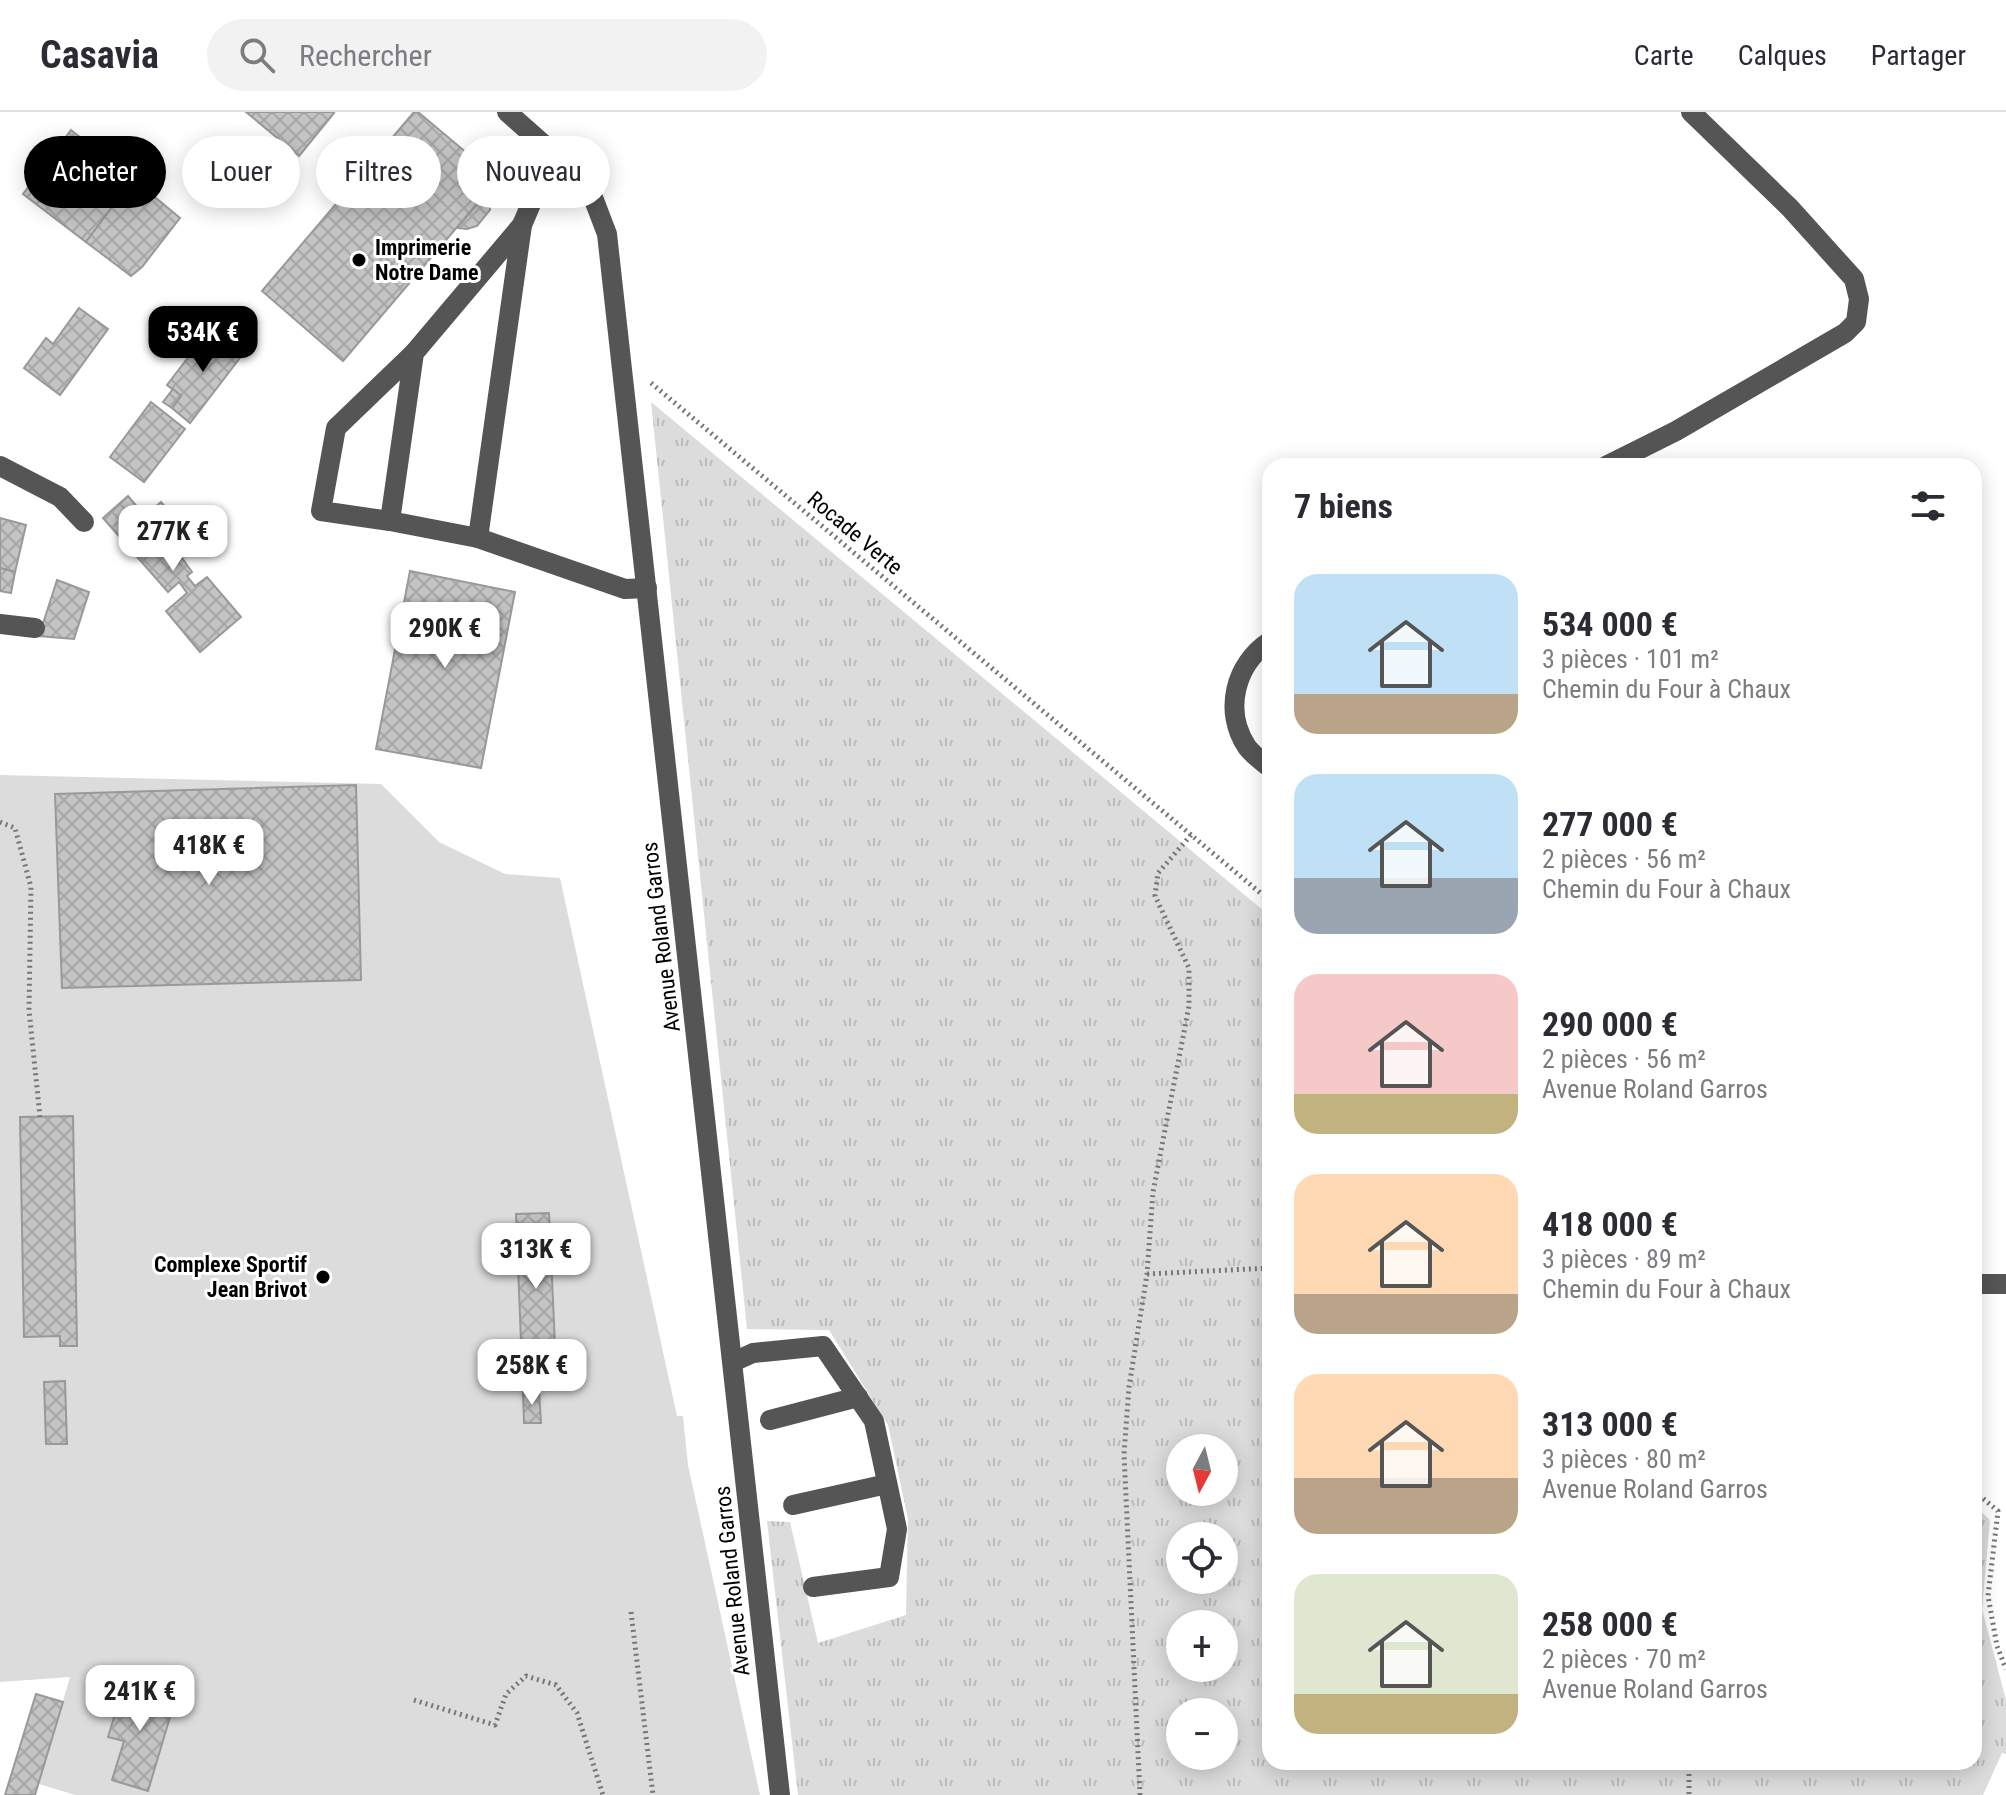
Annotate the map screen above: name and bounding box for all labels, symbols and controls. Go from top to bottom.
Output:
search box [207,19,767,91]
text: Casavia [40,33,159,77]
icon: search [235,33,279,77]
text: Rechercher [299,38,432,73]
text: Carte [1634,39,1694,72]
text: Calques [1738,39,1827,72]
text: Partager [1871,39,1966,72]
chip: Acheter [24,136,166,208]
chip: Louer [182,136,300,208]
chip: Filtres [316,136,441,208]
chip: Nouveau [457,136,610,208]
place label: Imprimerie Notre Dame [375,235,478,285]
marker: Imprimerie Notre Dame [350,251,368,269]
pin: 534K € [138,306,268,374]
text: 534K € [167,317,239,347]
icon: filters [1906,484,1950,528]
street label: Rocade Verte [803,486,907,580]
text: 7 biens [1294,486,1393,526]
pin: 277K € [108,505,238,573]
text: 277K € [137,516,209,546]
pin: 290K € [380,602,510,670]
text: 534 000 € [1542,604,1678,644]
icon: home [1358,606,1454,702]
text: 290K € [409,613,481,643]
text: 3 pièces · 101 m² [1542,644,1719,674]
text: Chemin du Four à Chaux [1542,674,1791,704]
text: 277 000 € [1542,804,1678,844]
icon: home [1358,806,1454,902]
pin: 418K € [144,819,274,887]
text: 418K € [173,830,245,860]
street label: Avenue Roland Garros [637,841,685,1033]
text: 2 pièces · 56 m² [1542,844,1706,874]
text: Chemin du Four à Chaux [1542,874,1791,904]
text: 290 000 € [1542,1004,1678,1044]
icon: home [1358,1006,1454,1102]
text: 2 pièces · 56 m² [1542,1044,1706,1074]
text: Avenue Roland Garros [1542,1074,1768,1104]
text: 418 000 € [1542,1204,1678,1244]
icon: home [1358,1206,1454,1302]
pin: 313K € [471,1223,601,1291]
text: 313K € [500,1234,572,1264]
text: 3 pièces · 89 m² [1542,1244,1706,1274]
place label: Complexe Sportif Jean Brivot [154,1252,307,1302]
marker: Complexe Sportif Jean Brivot [314,1268,332,1286]
text: Chemin du Four à Chaux [1542,1274,1791,1304]
pin: 258K € [467,1339,597,1407]
text: 258K € [496,1350,568,1380]
text: 313 000 € [1542,1404,1678,1444]
icon: home [1358,1406,1454,1502]
north arrow [1166,1434,1238,1506]
map controls [1166,1434,1238,1770]
text: 3 pièces · 80 m² [1542,1444,1706,1474]
text: Avenue Roland Garros [1542,1474,1768,1504]
street label: Avenue Roland Garros [710,1485,754,1677]
button: locate [1166,1522,1238,1594]
text: 258 000 € [1542,1604,1678,1644]
icon: home [1358,1606,1454,1702]
button: + [1166,1610,1238,1682]
text: 2 pièces · 70 m² [1542,1644,1706,1674]
pin: 241K € [75,1665,205,1733]
text: Avenue Roland Garros [1542,1674,1768,1704]
text: 241K € [104,1676,176,1706]
button: − [1166,1698,1238,1770]

